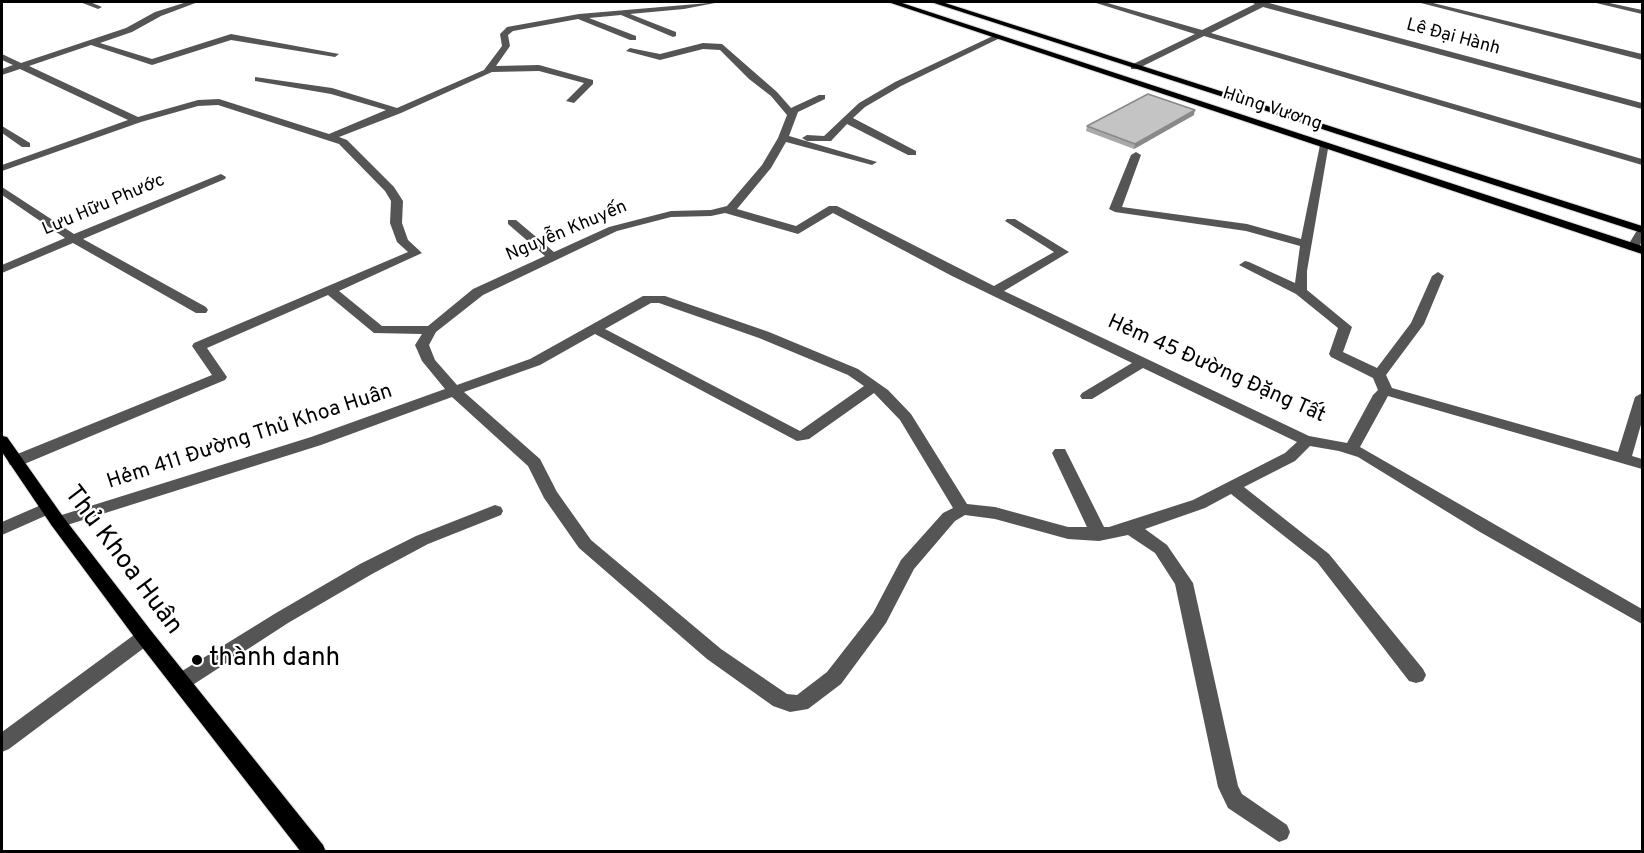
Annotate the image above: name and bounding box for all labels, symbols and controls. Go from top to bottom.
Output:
street label: Lê Đại Hành [1404,15,1502,61]
street label: Hùng Vương [1220,84,1324,136]
street label: Lưu Hữu Phước [40,170,168,242]
street label: Nguyễn Khuyến [503,197,631,267]
street label: Hẻm 45 Đường Đặng Tất [1103,311,1329,429]
street label: Hẻm 411 Đường Thủ Khoa Huân [104,380,396,496]
street label: Thủ Khoa Huân [56,480,188,642]
place label: thành danh [209,644,340,676]
marker: thành danh [190,653,204,667]

